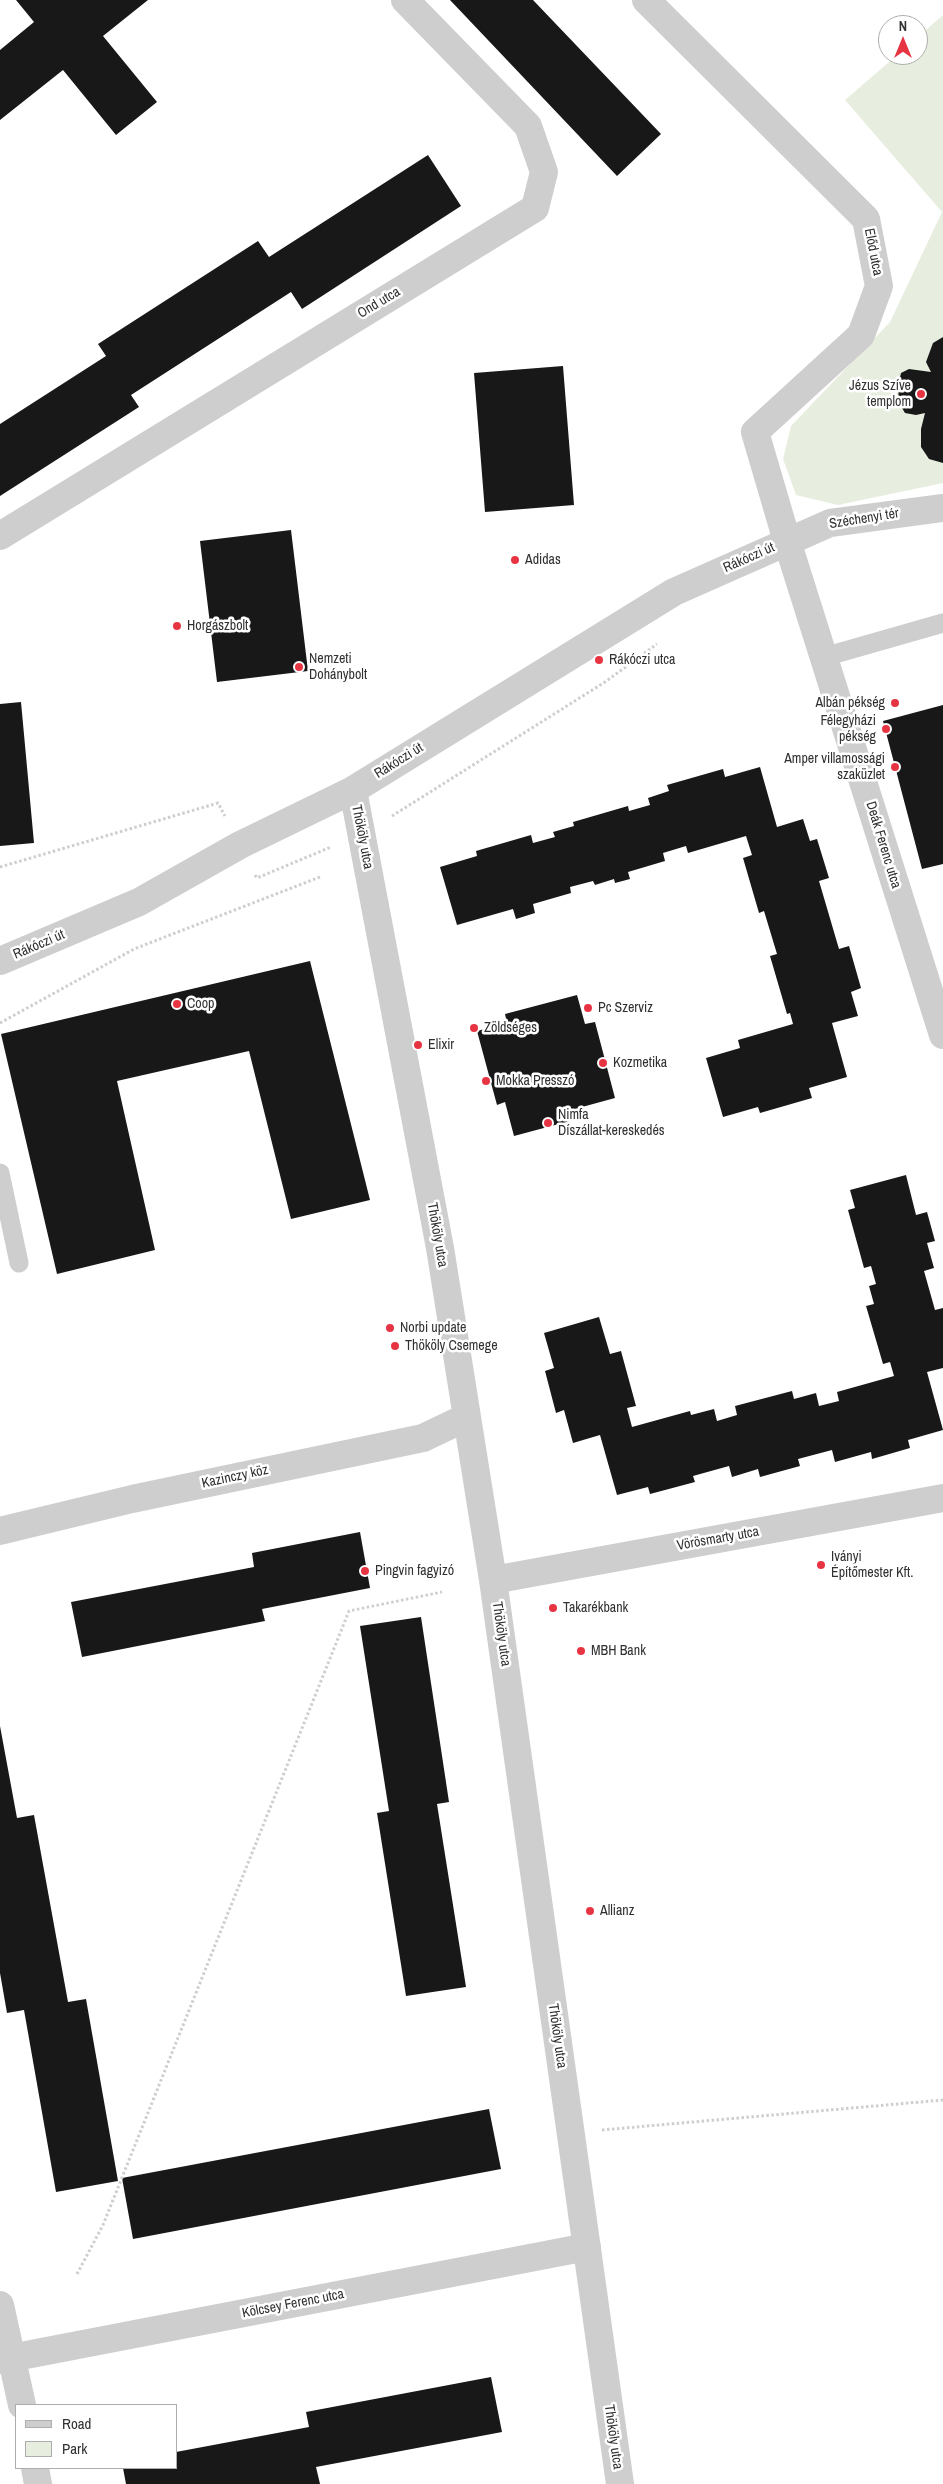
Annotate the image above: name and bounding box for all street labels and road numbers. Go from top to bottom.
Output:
street label: Előd utca [860,227,886,277]
street label: Ond utca [355,284,403,322]
street label: Széchenyi tér [828,505,900,533]
street label: Rákóczi út [721,539,777,577]
street label: Rákóczi út [372,740,426,782]
street label: Deák Ferenc utca [862,799,904,891]
street label: Thököly utca [348,803,376,871]
street label: Rákóczi út [11,927,67,963]
street label: Thököly utca [423,1201,451,1269]
street label: Kazinczy köz [200,1462,270,1492]
street label: Vörösmarty utca [676,1524,760,1554]
street label: Thököly utca [488,1601,514,1667]
street label: Thököly utca [544,2003,570,2069]
street label: Kölcsey Ferenc utca [241,2286,345,2322]
street label: Thököly utca [600,2404,626,2470]

